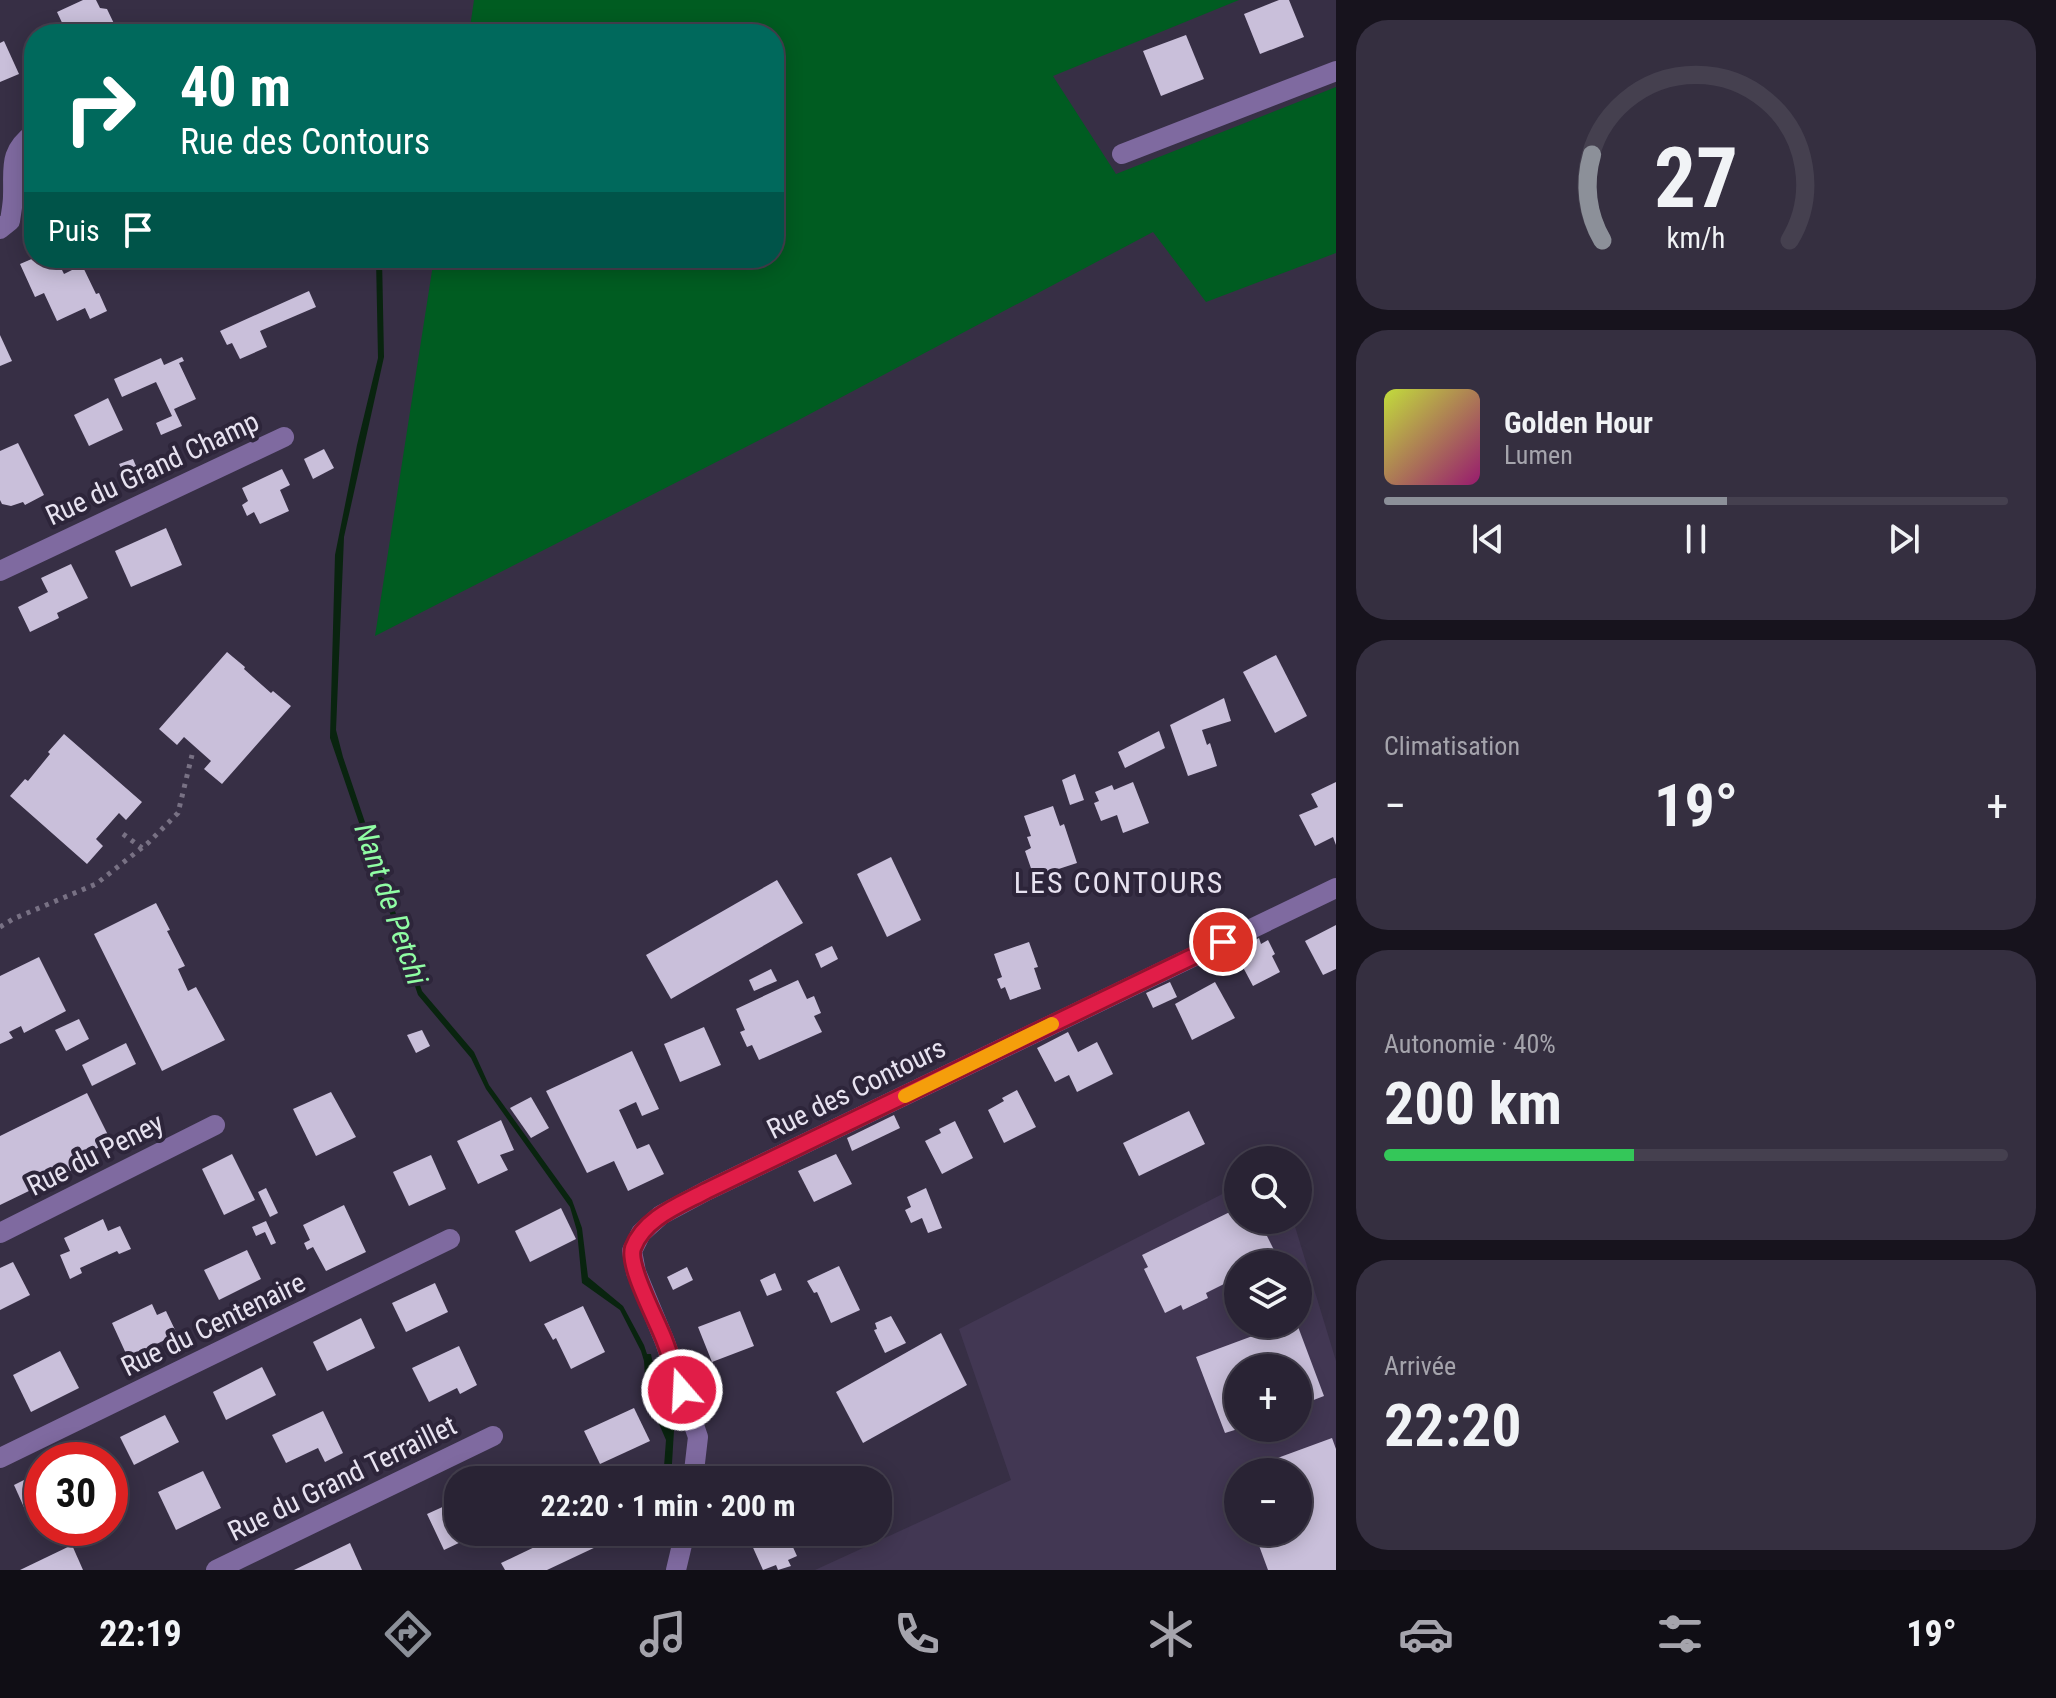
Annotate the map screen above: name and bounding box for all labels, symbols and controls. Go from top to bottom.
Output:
text: 40 m [180,54,291,120]
icon: right [48,56,152,160]
text: Rue des Contours [180,121,430,163]
text: 27 [1654,130,1738,227]
icon: arrive [116,208,160,252]
text: Puis [48,213,100,248]
text: km/h [1667,221,1725,255]
street label: Rue du Grand Champ [40,405,264,532]
text: Golden Hour [1504,405,1653,440]
text: Lumen [1504,440,1573,470]
icon: previous [1466,517,1510,561]
icon: pause [1674,517,1718,561]
icon: next [1882,517,1926,561]
text: Climatisation [1384,731,1520,761]
text: 19° [1654,770,1738,841]
text: − [1384,780,1406,832]
text: + [1986,780,2008,832]
water label: Nant de Petchi [347,818,436,990]
district label: LES CONTOURS [1014,865,1224,900]
pin [1189,908,1257,976]
icon: arrive [1201,920,1245,964]
text: Autonomie · 40% [1384,1029,1556,1059]
street label: Rue des Contours [762,1031,951,1146]
text: 200 km [1384,1068,1562,1139]
street label: Rue du Peney [22,1106,169,1203]
map controls [1224,1146,1312,1546]
button: search [1224,1146,1312,1234]
button: layers [1224,1250,1312,1338]
street label: Rue du Centenaire [116,1266,311,1383]
position arrow [640,1348,724,1432]
text: Arrivée [1384,1351,1456,1381]
button: + [1224,1354,1312,1442]
text: 22:20 [1384,1390,1522,1461]
street label: Rue du Grand Terraillet [223,1409,462,1548]
speed limit sign: 30 [24,1442,128,1546]
button: − [1224,1458,1312,1546]
text: 22:20 · 1 min · 200 m [541,1488,795,1523]
icon: directions [380,1606,436,1662]
icon: music [635,1606,691,1662]
icon: phone [889,1606,945,1662]
icon: climate [1143,1606,1199,1662]
icon: car [1398,1606,1454,1662]
icon: filters [1652,1606,1708,1662]
text: 22:19 [99,1613,182,1655]
text: 19° [1906,1613,1957,1655]

